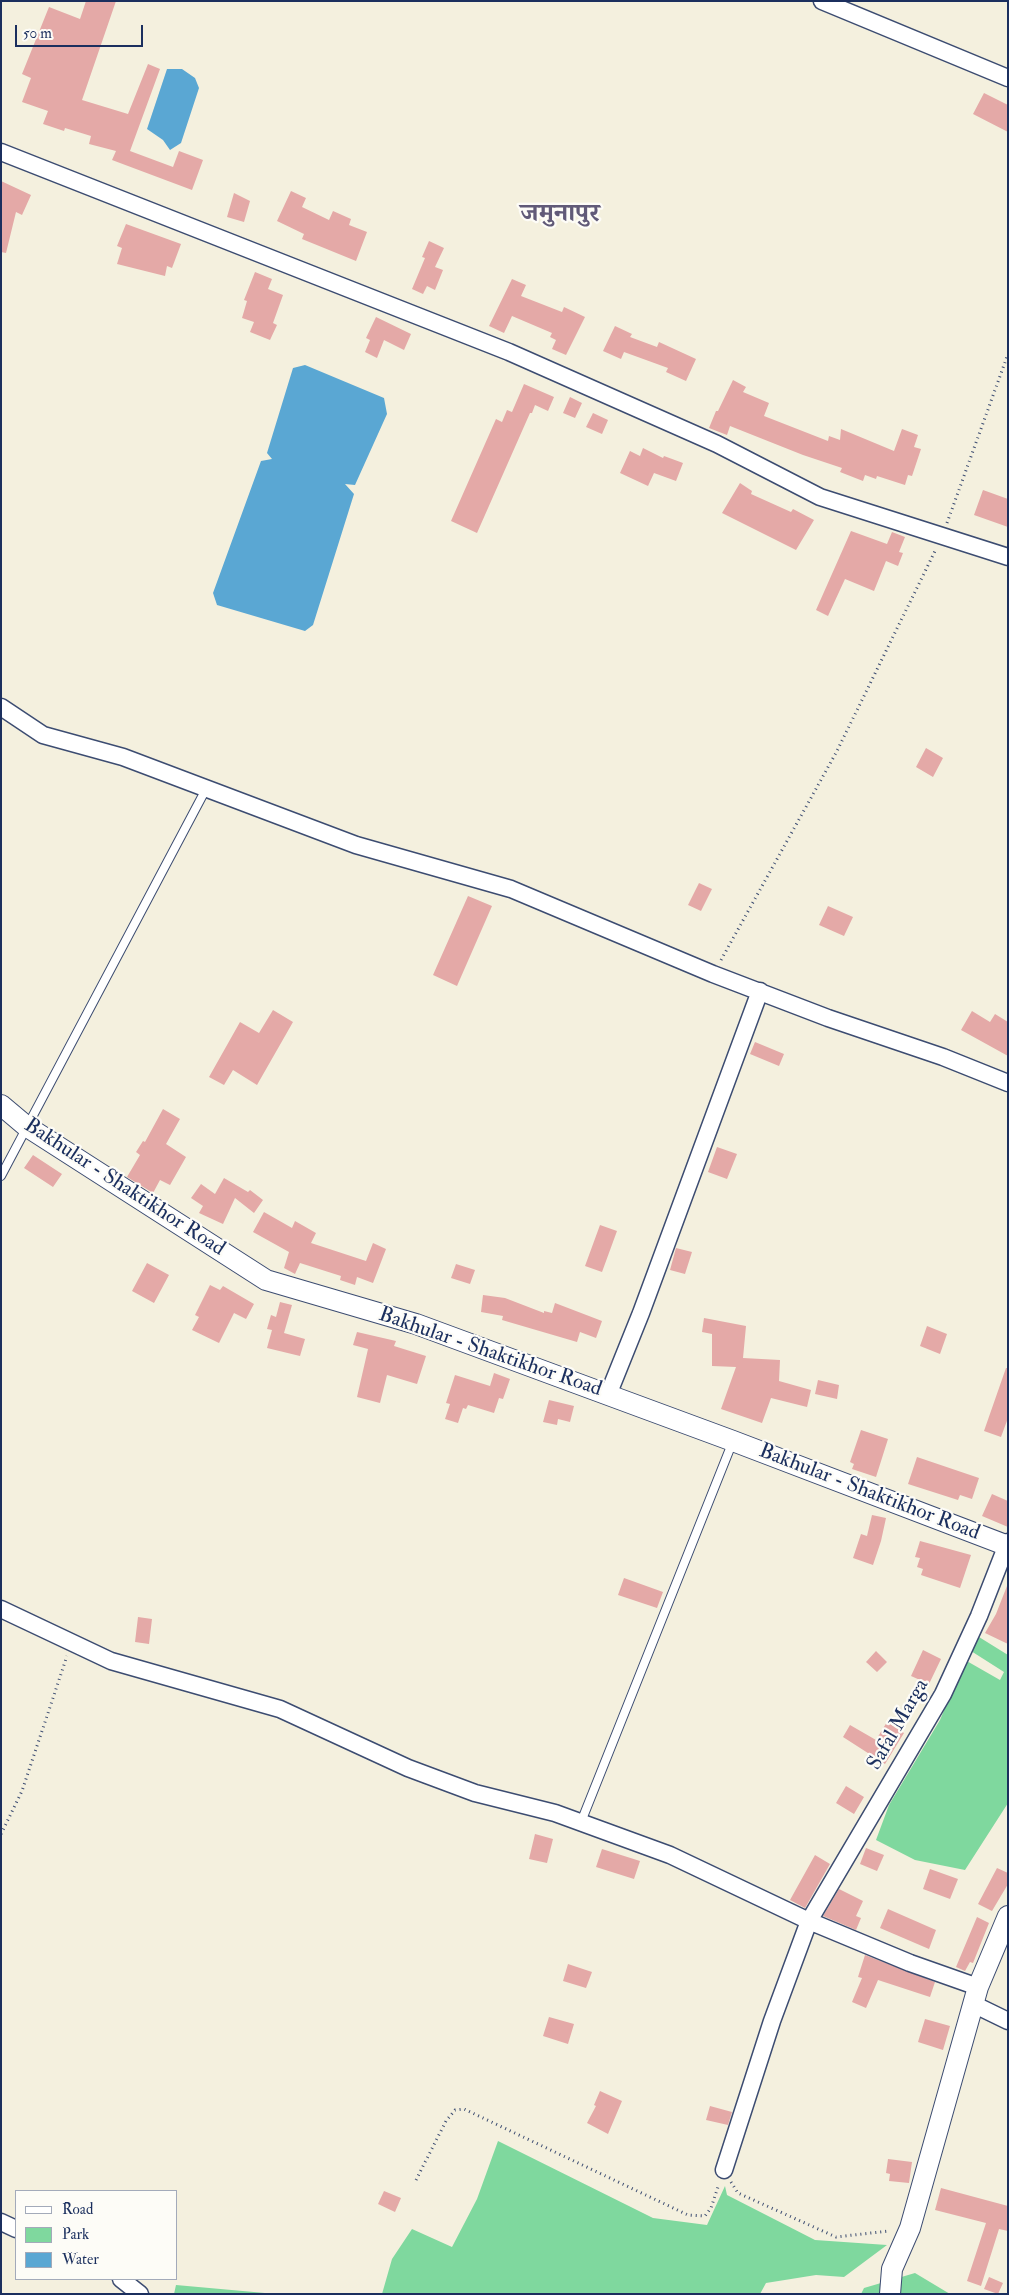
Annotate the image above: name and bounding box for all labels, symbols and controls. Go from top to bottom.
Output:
scale bar [18,15,145,47]
text: 50 m [23,24,52,43]
district label: जमुनापुर [520,199,600,231]
street label: Bakhular - Shaktikhor Road [19,1114,229,1262]
street label: Bakhular - Shaktikhor Road [375,1303,605,1403]
street label: Bakhular - Shaktikhor Road [755,1439,983,1547]
street label: Safal Marga [863,1675,935,1775]
legend [15,2190,178,2280]
text: Road [62,2200,93,2219]
text: Park [62,2225,89,2244]
text: Water [62,2250,99,2269]

